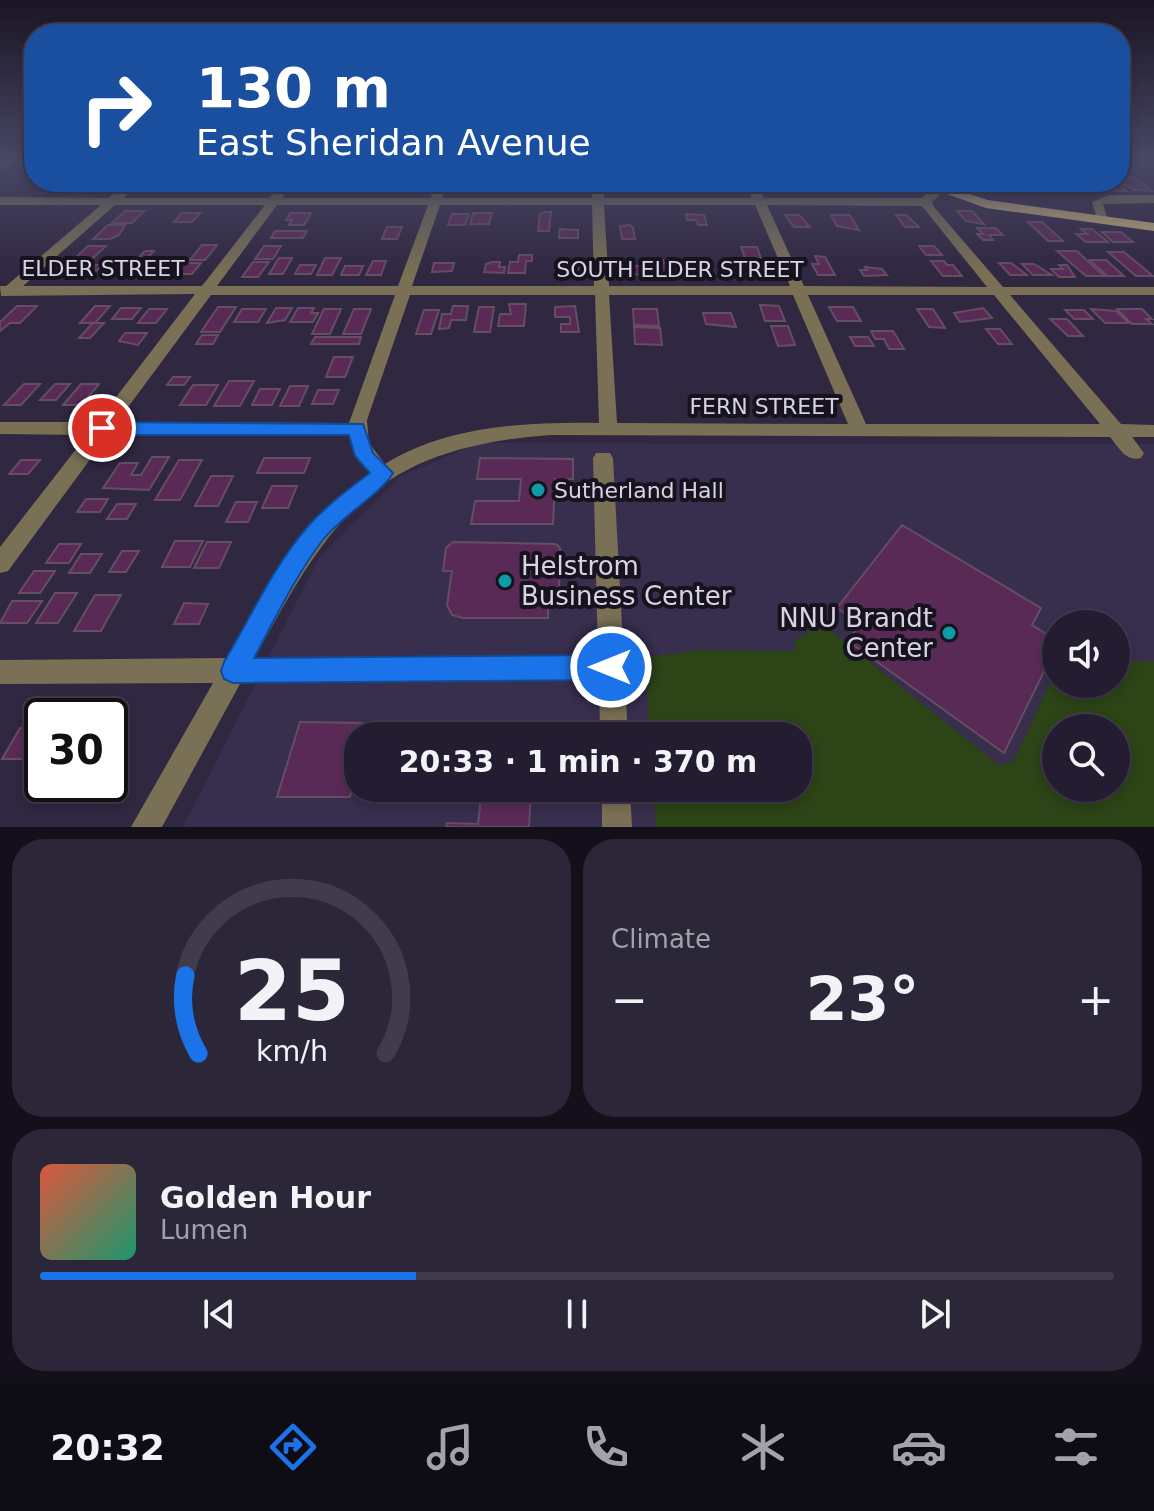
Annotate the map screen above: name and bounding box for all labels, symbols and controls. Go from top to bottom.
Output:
text: 130 m [196,55,391,120]
icon: right [64,56,168,160]
text: East Sheridan Avenue [196,122,591,163]
street label: ELDER STREET [21,256,185,281]
street label: SOUTH ELDER STREET [556,257,804,282]
pin [68,394,136,462]
street label: FERN STREET [689,394,839,419]
icon: arrive [80,406,124,450]
place label: Sutherland Hall [554,478,724,503]
marker: Sutherland Hall [529,481,547,499]
place label: Helstrom Business Center [521,551,732,611]
marker: Helstrom Business Center [496,572,514,590]
place label: NNU Brandt Center [779,603,933,663]
map controls [1042,610,1130,802]
button: sound [1042,610,1130,698]
marker: NNU Brandt Center [940,624,958,642]
position arrow [569,625,653,709]
speed limit sign: 30 [24,698,128,802]
button: search [1042,714,1130,802]
text: 20:33 · 1 min · 370 m [399,744,757,779]
text: Climate [611,924,711,954]
text: 25 [234,943,349,1040]
text: 23° [806,964,919,1034]
text: − [611,974,648,1025]
text: + [1077,974,1114,1025]
text: km/h [255,1034,328,1068]
text: Golden Hour [160,1180,371,1215]
text: Lumen [160,1215,248,1245]
icon: previous [197,1292,241,1336]
icon: pause [555,1292,599,1336]
icon: next [913,1292,957,1336]
icon: directions [265,1419,321,1475]
icon: music [422,1419,478,1475]
icon: phone [578,1419,634,1475]
icon: climate [735,1419,791,1475]
icon: car [891,1419,947,1475]
icon: filters [1048,1419,1104,1475]
text: 20:32 [50,1427,165,1468]

